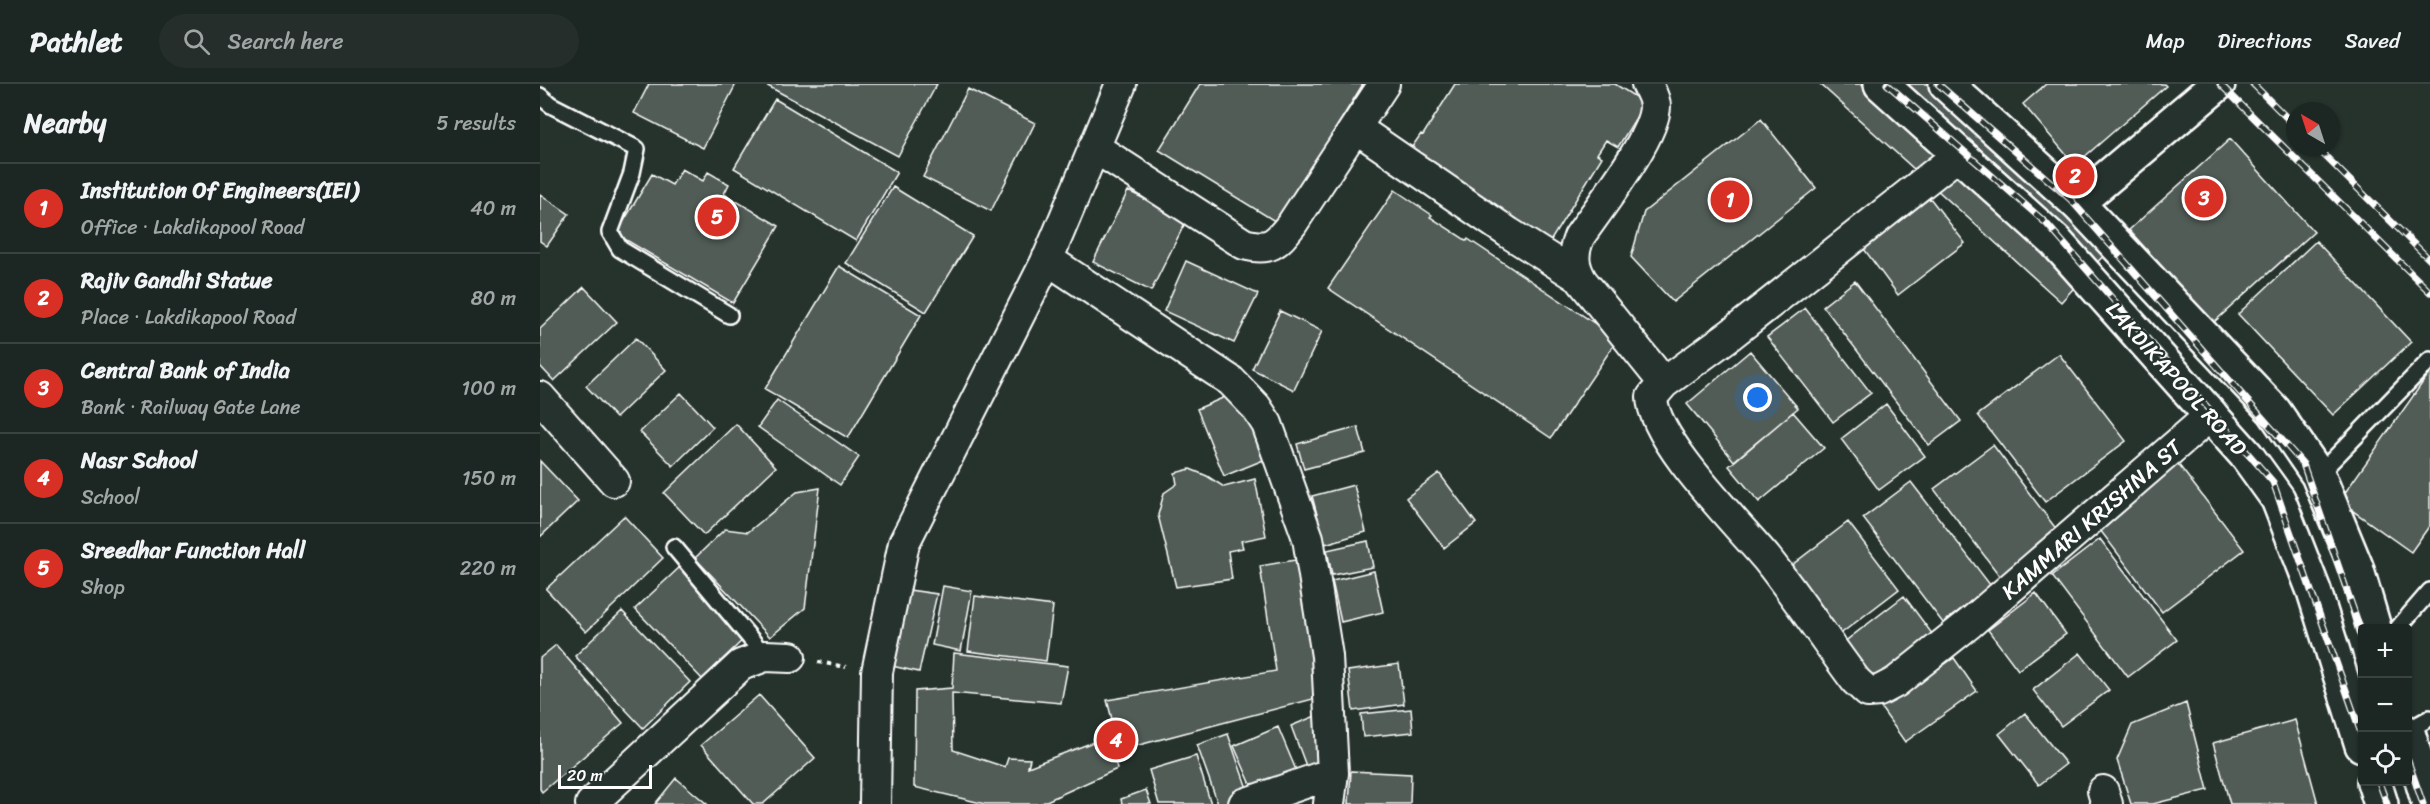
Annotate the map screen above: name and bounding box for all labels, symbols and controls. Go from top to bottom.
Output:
search box [159,14,579,68]
text: Pathlet [30,17,123,66]
text: Search here [228,22,343,61]
text: Map [2146,22,2184,60]
text: Directions [2217,22,2312,60]
text: Saved [2345,22,2400,60]
icon: search [180,25,213,58]
text: Nearby [24,100,106,146]
north arrow [2286,102,2340,156]
text: 5 results [437,106,516,141]
pin: 2 [2056,154,2095,199]
text: Institution Of Engineers(IEI) [81,171,359,210]
pin: 3 [2184,176,2224,220]
pin: 1 [1710,178,1750,222]
text: 1 [39,191,48,226]
text: 40 m [470,191,516,226]
pin: 5 [698,194,736,240]
text: Office · Lakdikapool Road [81,210,304,245]
text: Rajiv Gandhi Statue [81,261,273,300]
text: 2 [38,281,49,316]
text: 80 m [471,281,516,316]
street label: LAKDIKAPOOL ROAD [2096,292,2257,465]
text: Place · Lakdikapool Road [81,300,296,335]
text: Central Bank of India [81,351,290,390]
text: 3 [38,371,49,406]
text: 100 m [462,371,516,406]
your location [1743,383,1772,412]
text: Bank · Railway Gate Lane [81,390,301,425]
street label: KAMMARI KRISHNA ST [1992,428,2192,610]
text: Nasr School [81,441,197,480]
text: 4 [37,461,50,496]
text: 150 m [462,461,516,496]
text: School [81,480,140,515]
text: Sreedhar Function Hall [81,531,305,570]
text: 5 [37,551,50,586]
text: 220 m [460,551,516,586]
text: Shop [81,570,125,605]
map controls [2358,624,2412,786]
button: + [2358,624,2412,678]
button: − [2358,678,2412,732]
pin: 4 [1096,718,1136,762]
button: locate [2358,732,2412,786]
text: 20 m [567,761,603,790]
scale bar [558,762,652,790]

